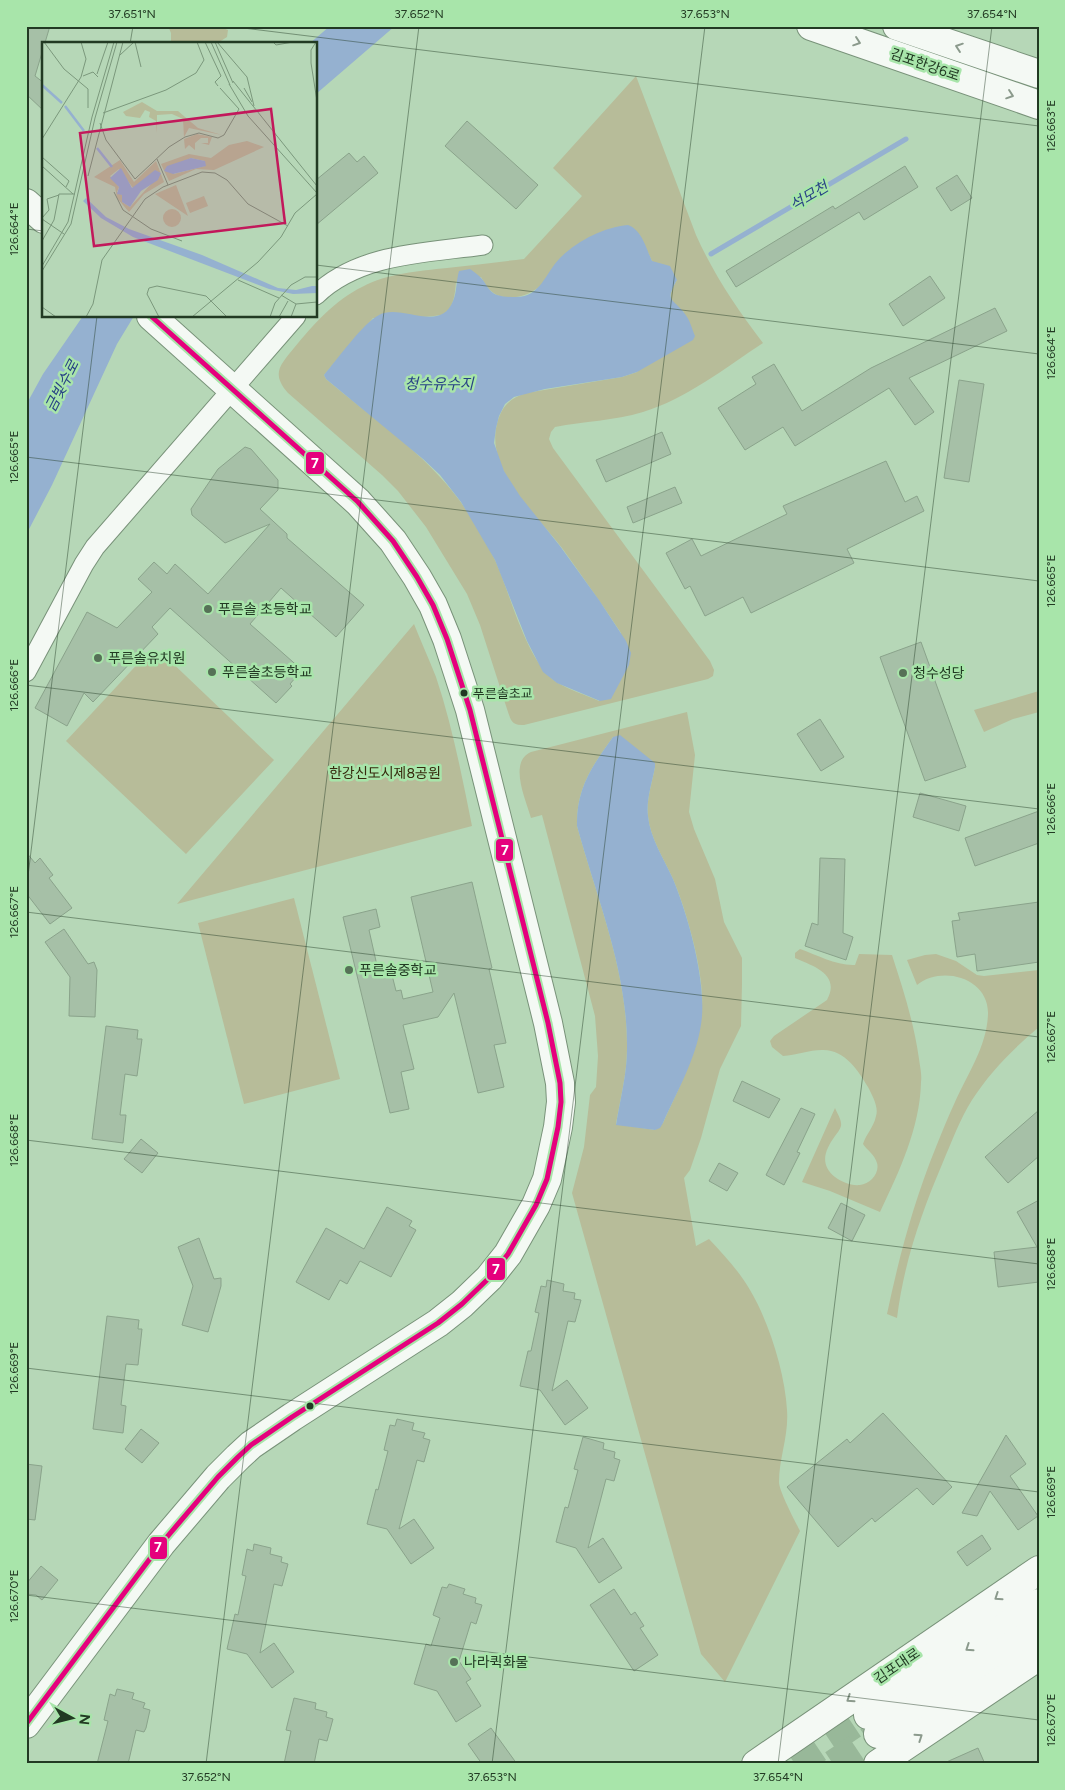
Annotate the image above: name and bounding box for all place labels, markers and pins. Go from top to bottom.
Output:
place label: 푸른솔 초등학교 [218,601,312,618]
marker: 푸른솔 초등학교 [202,603,214,615]
place label: 푸른솔유치원 [108,650,185,667]
marker: 푸른솔유치원 [92,652,104,664]
place label: 푸른솔초등학교 [222,664,312,681]
place label: 청수성당 [913,665,965,682]
marker: 푸른솔초등학교 [206,666,218,678]
marker: 청수성당 [897,667,909,679]
place label: 푸른솔초교 [473,686,533,701]
marker: 푸른솔초교 [459,688,469,698]
place label: 푸른솔중학교 [359,962,436,979]
marker: 푸른솔중학교 [343,964,355,976]
unlabelled marker [305,1401,315,1411]
place label: 나라퀵화물 [464,1654,529,1671]
marker: 나라퀵화물 [448,1656,460,1668]

